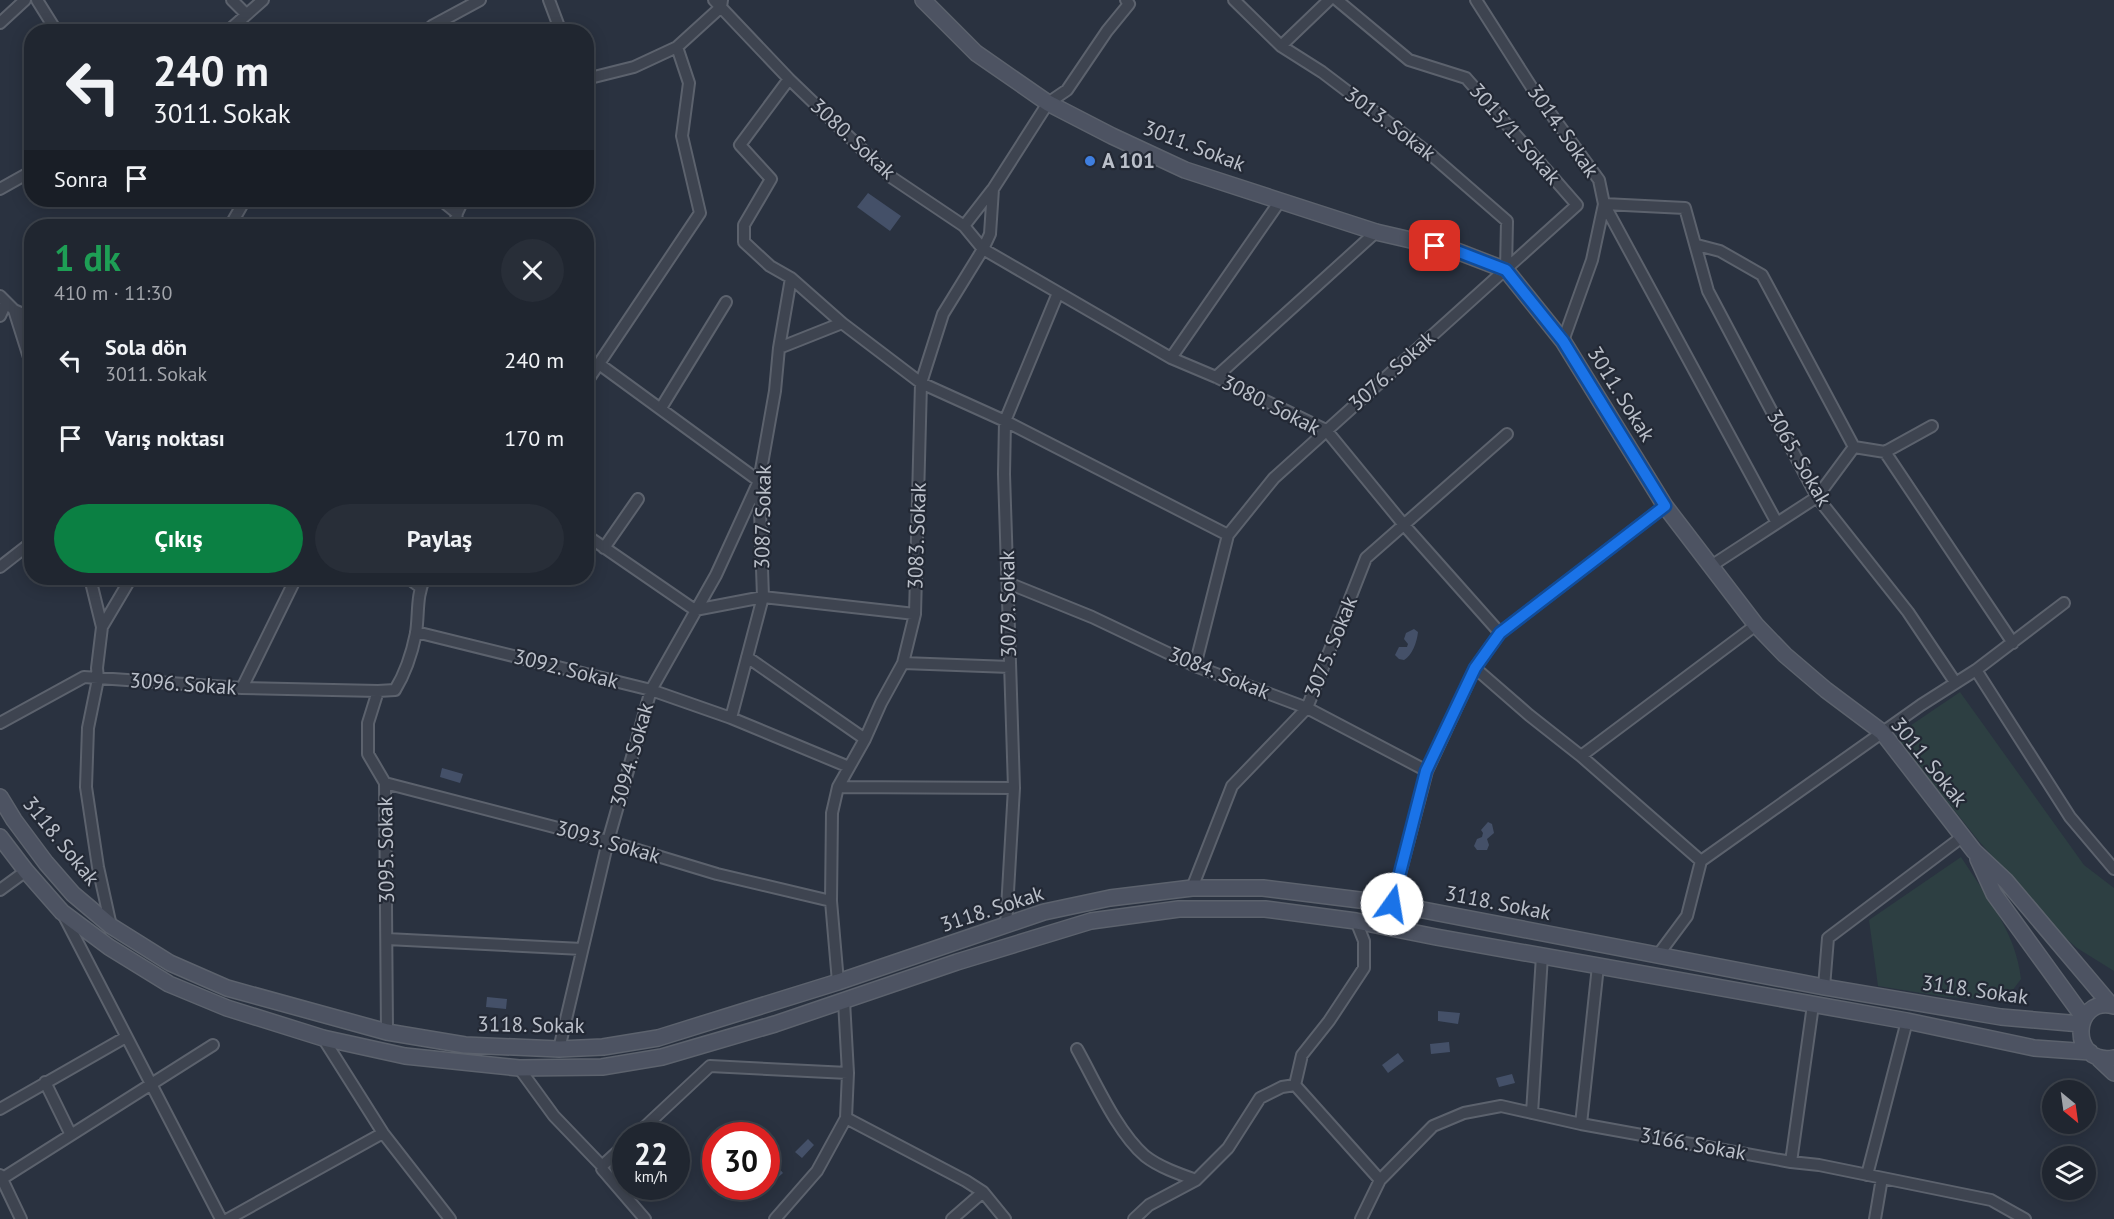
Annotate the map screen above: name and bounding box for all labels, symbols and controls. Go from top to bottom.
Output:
text: 240 m [153,43,269,98]
icon: left [54,48,132,126]
street label: 3015/1. Sokak [1464,77,1567,190]
street label: 3014. Sokak [1522,79,1605,182]
street label: 3013. Sokak [1339,81,1441,167]
street label: 3080. Sokak [805,92,902,185]
text: 3011. Sokak [153,96,291,130]
street label: 3011. Sokak [1139,114,1249,177]
place label: A 101 [1102,147,1155,174]
marker: A 101 [1083,154,1097,168]
icon: arrive [120,162,153,195]
text: Sonra [54,165,108,193]
pin [1409,220,1460,271]
icon: arrive [1418,229,1451,262]
text: 1 dk [54,234,121,281]
button: close [501,239,564,302]
text: 410 m · 11:30 [54,280,172,306]
street label: 3076. Sokak [1343,325,1441,417]
text: Sola dön [105,333,187,361]
street label: 3011. Sokak [1582,341,1661,446]
icon: left [54,344,87,377]
text: 240 m [504,346,564,374]
text: 3011. Sokak [105,361,207,387]
street label: 3080. Sokak [1217,368,1325,441]
street label: 3065. Sokak [1761,405,1838,511]
icon: arrive [54,422,87,455]
text: Varış noktası [105,424,225,452]
text: 170 m [504,424,564,452]
street label: 3087. Sokak [748,464,777,570]
street label: 3083. Sokak [901,482,932,590]
button: Çıkış [54,504,303,573]
button: Paylaş [315,504,564,573]
street label: 3079. Sokak [993,550,1022,658]
street label: 3075. Sokak [1298,592,1363,702]
street label: 3084. Sokak [1164,640,1274,705]
street label: 3092. Sokak [511,642,621,695]
street label: 3096. Sokak [129,666,237,701]
street label: 3094. Sokak [604,700,659,810]
street label: 3011. Sokak [1885,712,1974,812]
street label: 3118. Sokak [17,791,106,891]
street label: 3095. Sokak [371,796,400,904]
street label: 3093. Sokak [553,814,663,869]
position arrow [1360,872,1424,936]
street label: 3118. Sokak [937,879,1047,938]
street label: 3118. Sokak [1443,879,1553,926]
street label: 3118. Sokak [1920,969,2030,1010]
street label: 3118. Sokak [477,1010,585,1039]
north arrow [2042,1080,2096,1134]
map controls [2042,1080,2096,1200]
street label: 3166. Sokak [1638,1121,1748,1166]
speed limit sign: 30 [702,1122,780,1200]
text: 22 [634,1134,668,1173]
button: layers [2042,1146,2096,1200]
text: km/h [635,1167,667,1186]

